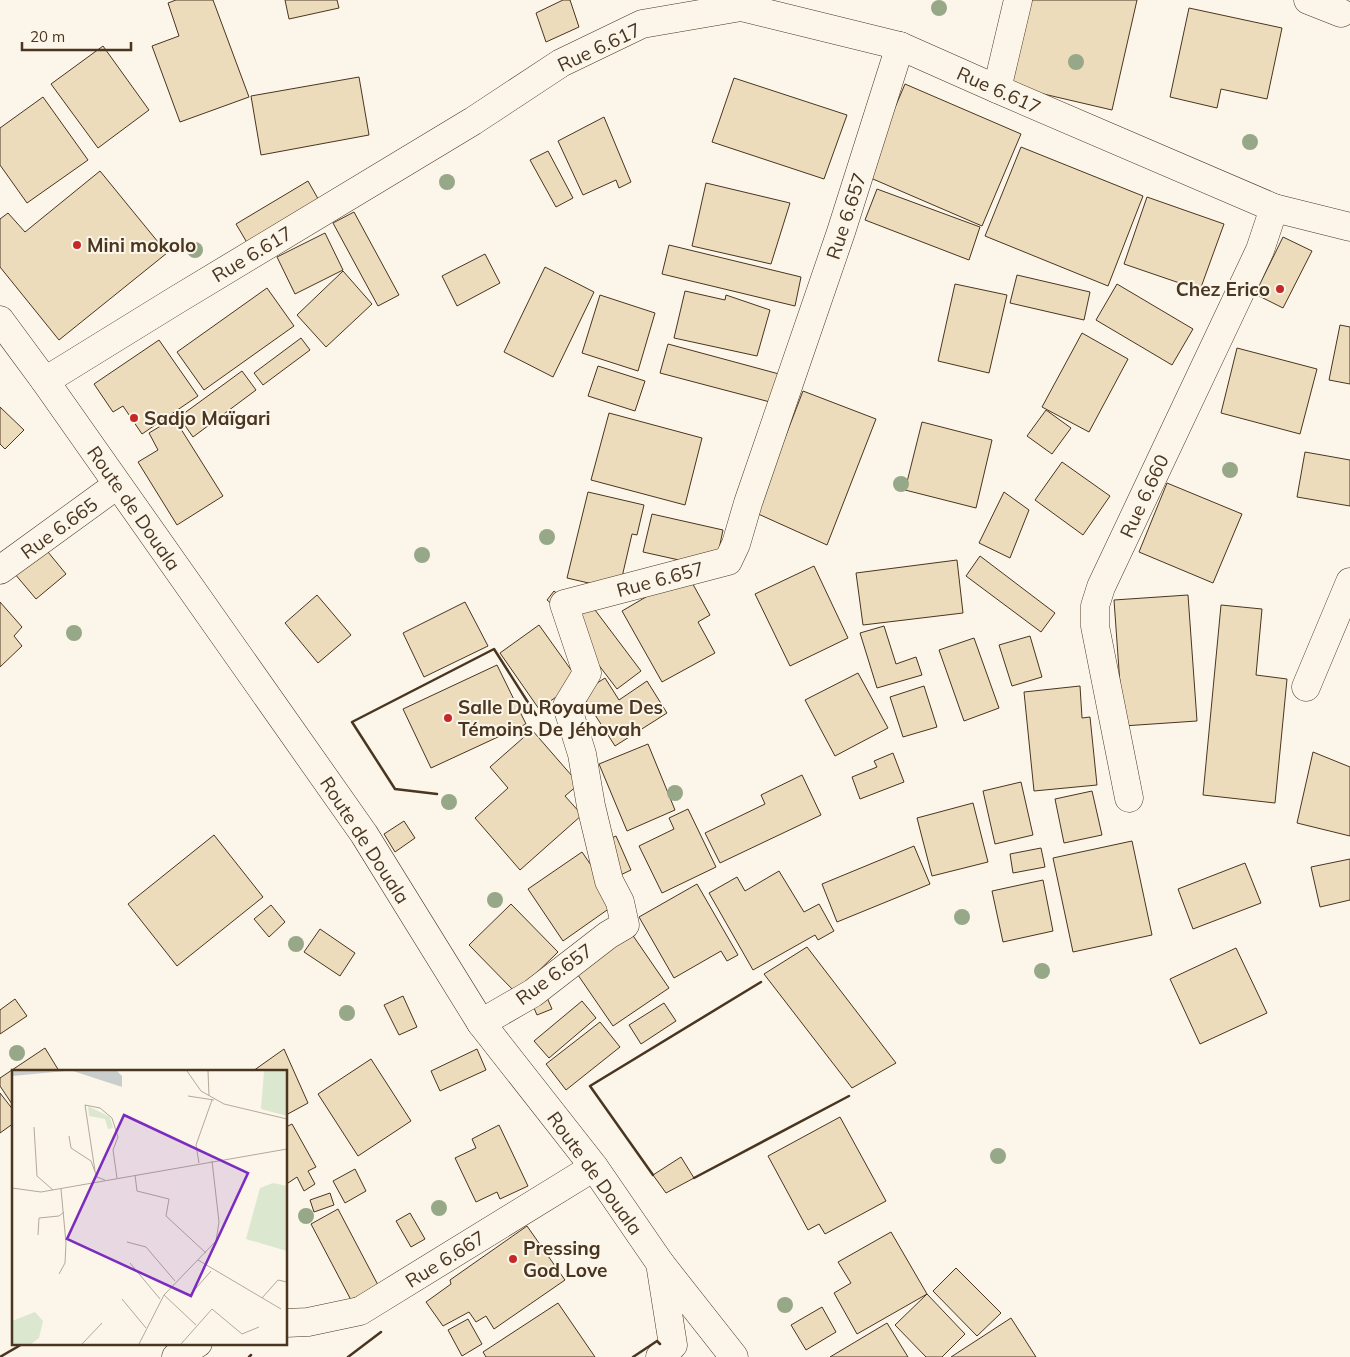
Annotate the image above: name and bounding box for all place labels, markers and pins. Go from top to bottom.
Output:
place label: Mini mokolo [87,233,196,257]
marker: Mini mokolo [71,239,83,251]
place label: Chez Erico [1176,277,1270,301]
marker: Chez Erico [1274,283,1286,295]
place label: Sadjo Maïgari [144,406,271,430]
marker: Sadjo Maïgari [128,412,140,424]
place label: Salle Du Royaume Des Témoins De Jéhovah [458,695,663,741]
marker: Salle Du Royaume Des Témoins De Jéhovah [442,712,454,724]
place label: Pressing God Love [523,1236,607,1282]
marker: Pressing God Love [507,1253,519,1265]

